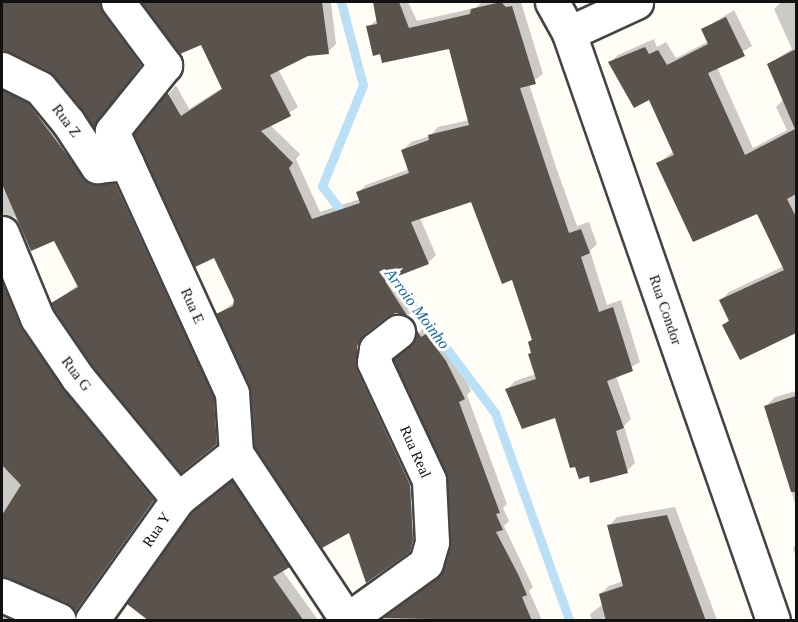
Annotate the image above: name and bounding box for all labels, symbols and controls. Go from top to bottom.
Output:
street label: Rua Z [48,101,84,141]
water label: Arroio Moinho [380,265,454,353]
street label: Rua Condor [645,273,685,347]
street label: Rua E [176,285,208,327]
street label: Rua G [57,353,95,395]
street label: Rua Real [396,423,434,481]
street label: Rua Y [139,509,175,551]

